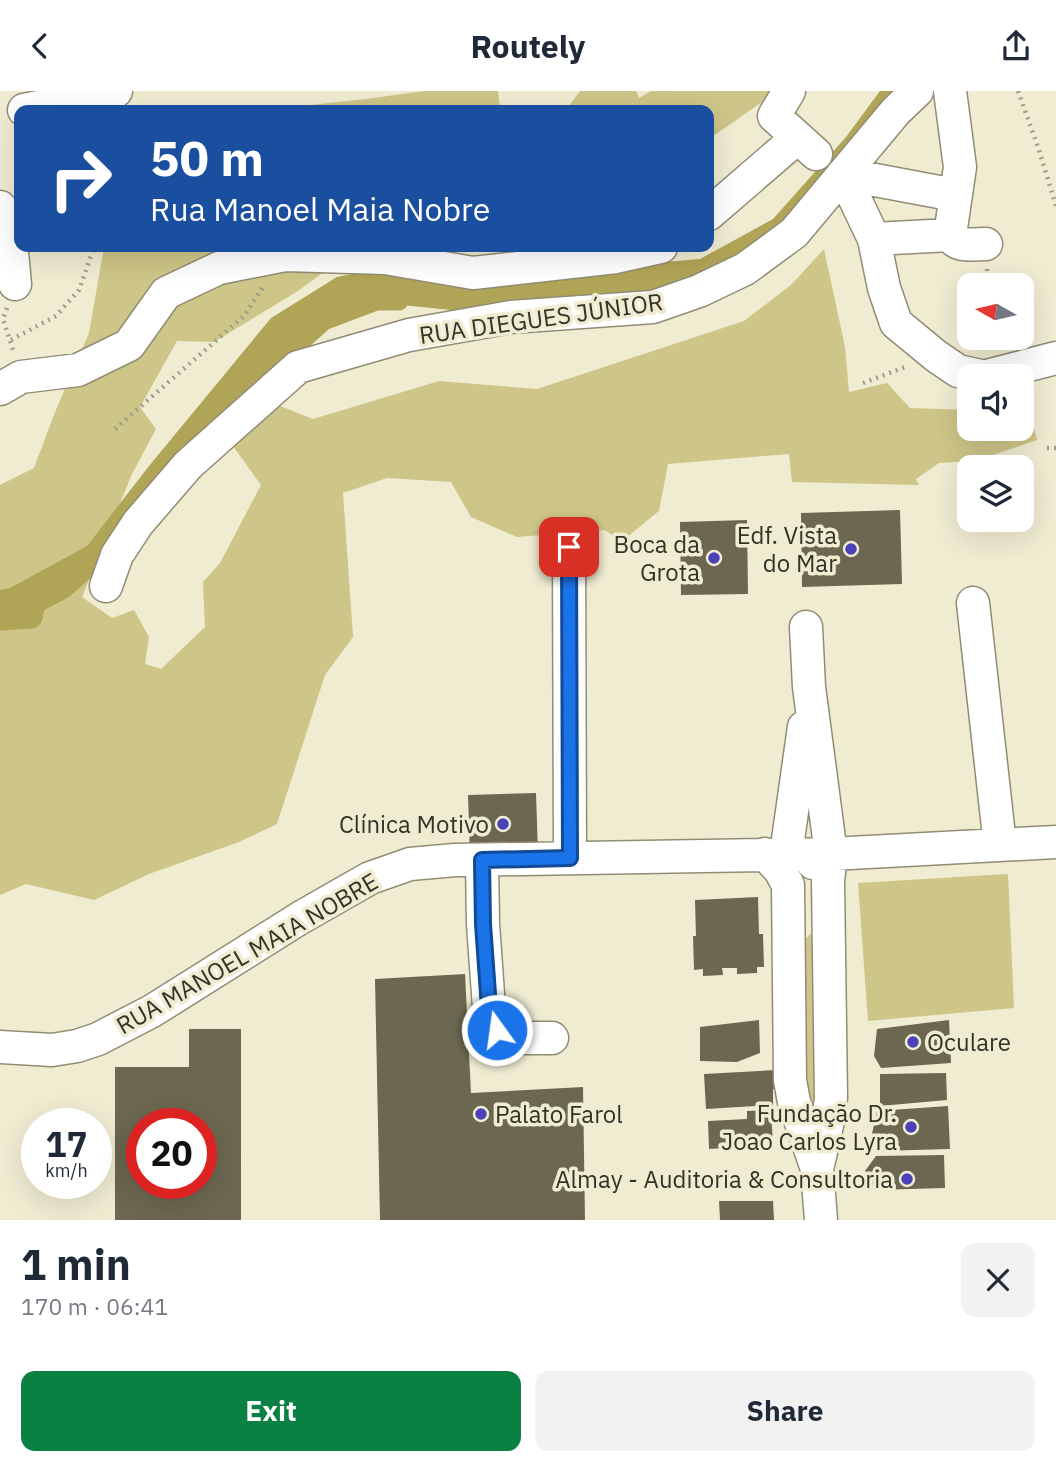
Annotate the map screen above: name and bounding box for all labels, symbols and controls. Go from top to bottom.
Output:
text: Routely [471,25,585,67]
icon: back [21,27,59,65]
icon: share [997,27,1035,65]
text: 50 m [150,126,264,189]
icon: right [35,133,126,224]
text: Rua Manoel Maia Nobre [150,188,490,230]
north arrow [957,273,1034,350]
map controls [957,273,1034,532]
street label: RUA DIEGUES JÚNIOR [417,285,665,351]
button: sound [957,364,1034,441]
button: layers [957,455,1034,532]
pin [539,517,599,577]
place label: Edf. Vista do Mar [737,519,837,579]
icon: arrive [550,528,588,566]
place label: Boca da Grota [614,528,700,588]
marker: Edf. Vista do Mar [843,541,859,557]
marker: Boca da Grota [706,550,722,566]
place label: Clínica Motivo [339,808,489,840]
marker: Clínica Motivo [495,816,511,832]
street label: RUA MANOEL MAIA NOBRE [110,865,384,1041]
position arrow [460,993,534,1067]
place label: Oculare [927,1026,1011,1058]
marker: Oculare [905,1034,921,1050]
place label: Fundação Dr. Joao Carlos Lyra [721,1097,897,1157]
place label: Palato Farol [495,1098,623,1130]
marker: Palato Farol [473,1106,489,1122]
speed limit sign: 20 [126,1108,217,1199]
marker: Fundação Dr. Joao Carlos Lyra [903,1119,919,1135]
text: 17 [45,1121,88,1167]
text: km/h [45,1159,88,1182]
place label: Almay - Auditoria & Consultoria [555,1163,893,1195]
marker: Almay - Auditoria & Consultoria [899,1171,915,1187]
text: 1 min [21,1237,131,1292]
button: close [961,1243,1035,1317]
text: 170 m · 06:41 [21,1291,168,1321]
button: Exit [21,1371,521,1451]
button: Share [535,1371,1035,1451]

